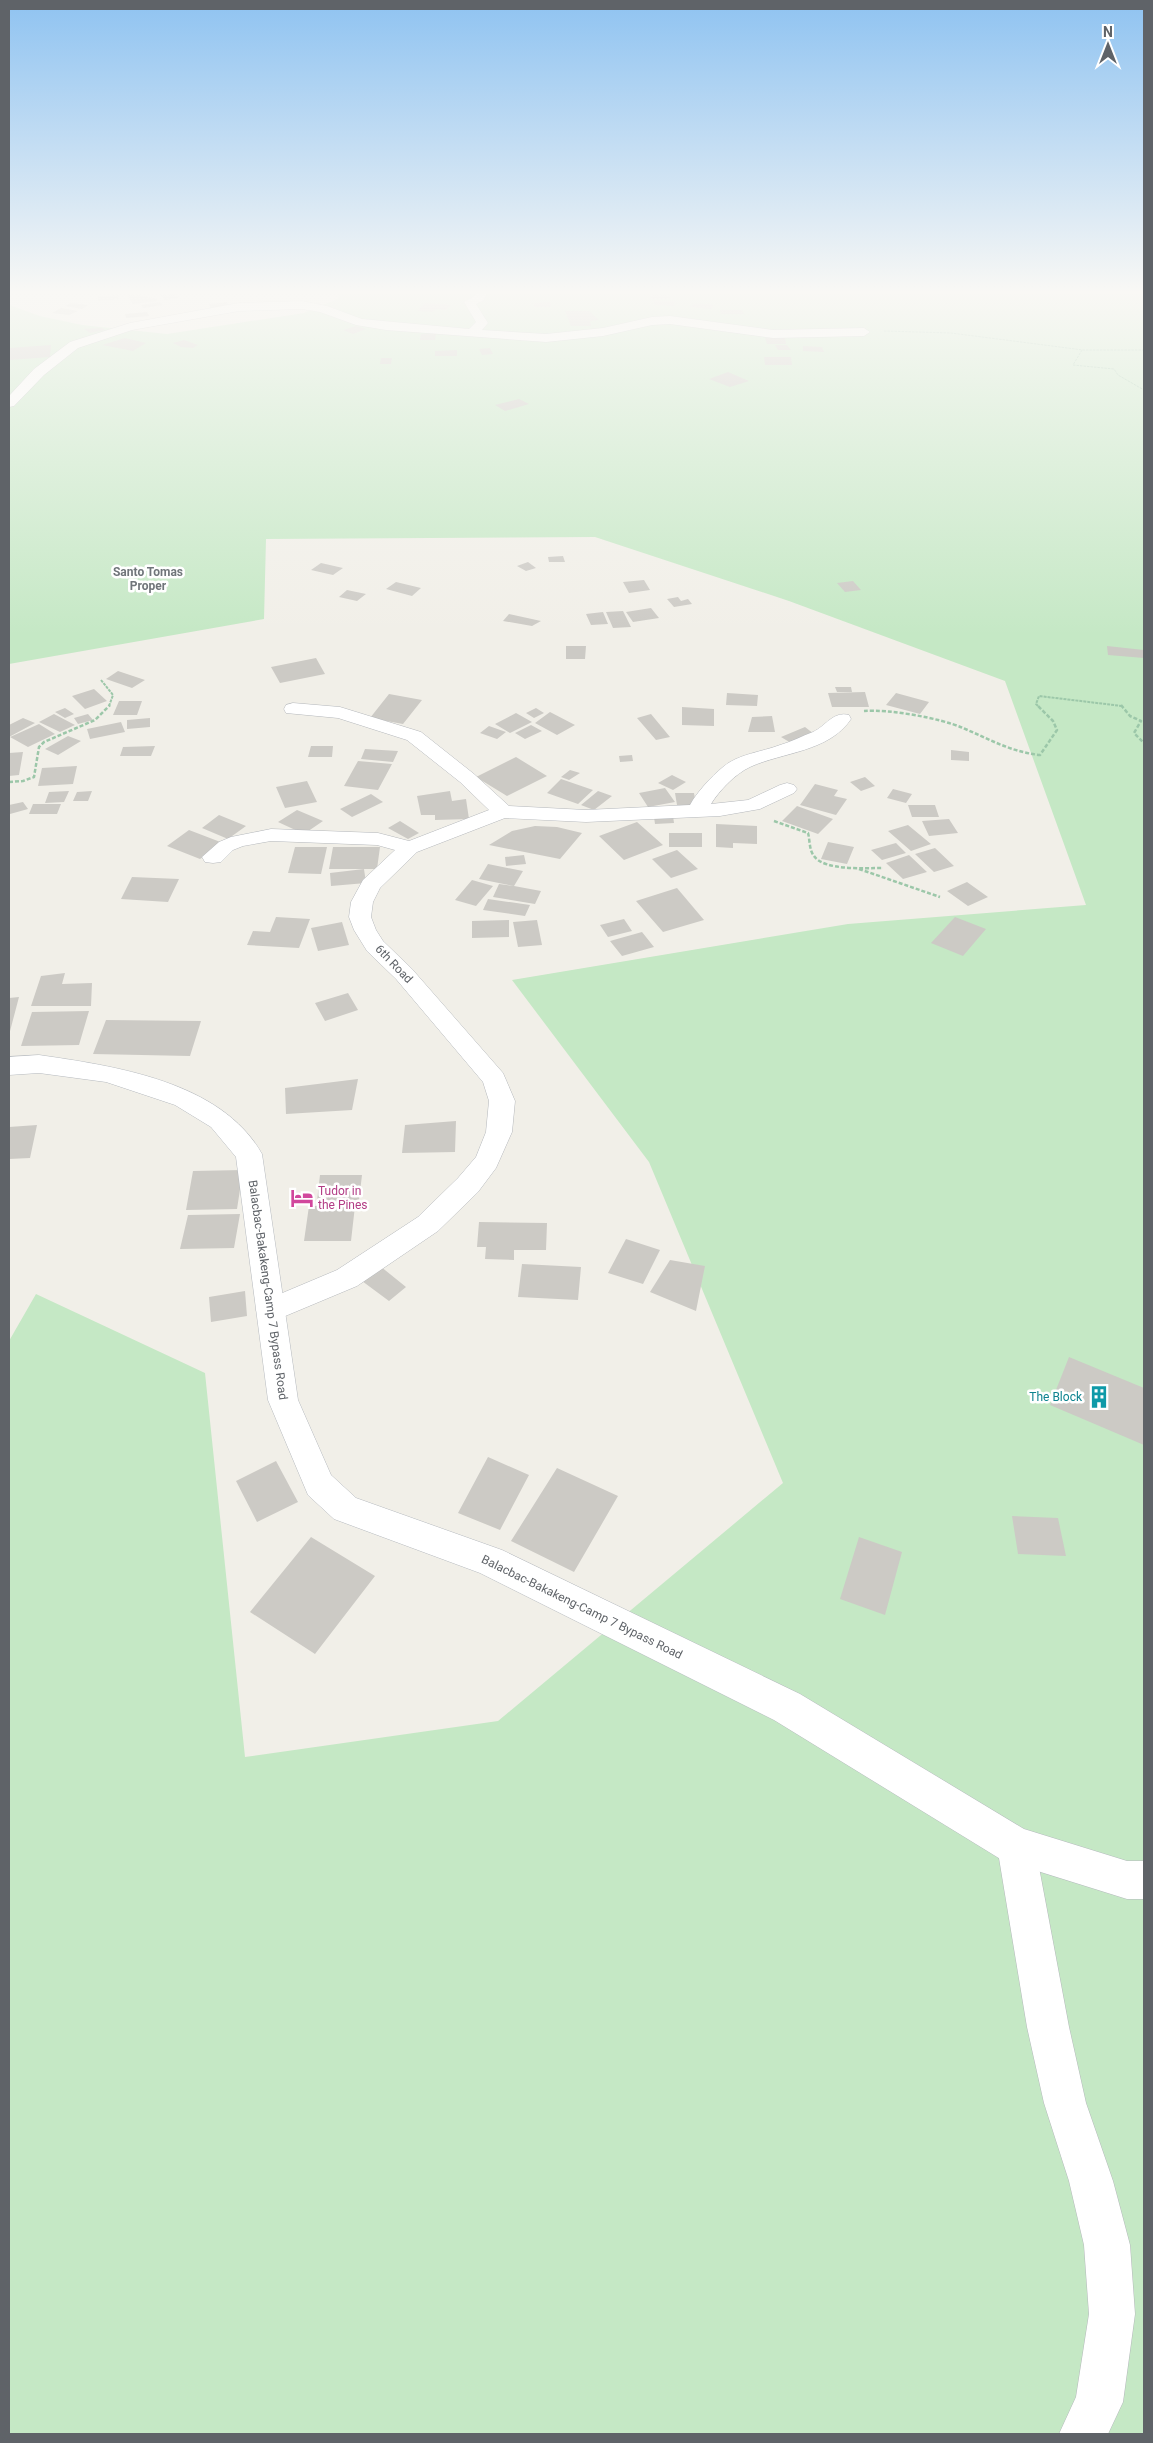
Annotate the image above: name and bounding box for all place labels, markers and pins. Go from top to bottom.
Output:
place label: Tudor in the Pines [318,1184,368,1212]
hotel icon: Tudor in the Pines [289,1185,315,1211]
building icon: The Block [1086,1384,1112,1410]
place label: The Block [1029,1390,1083,1404]

